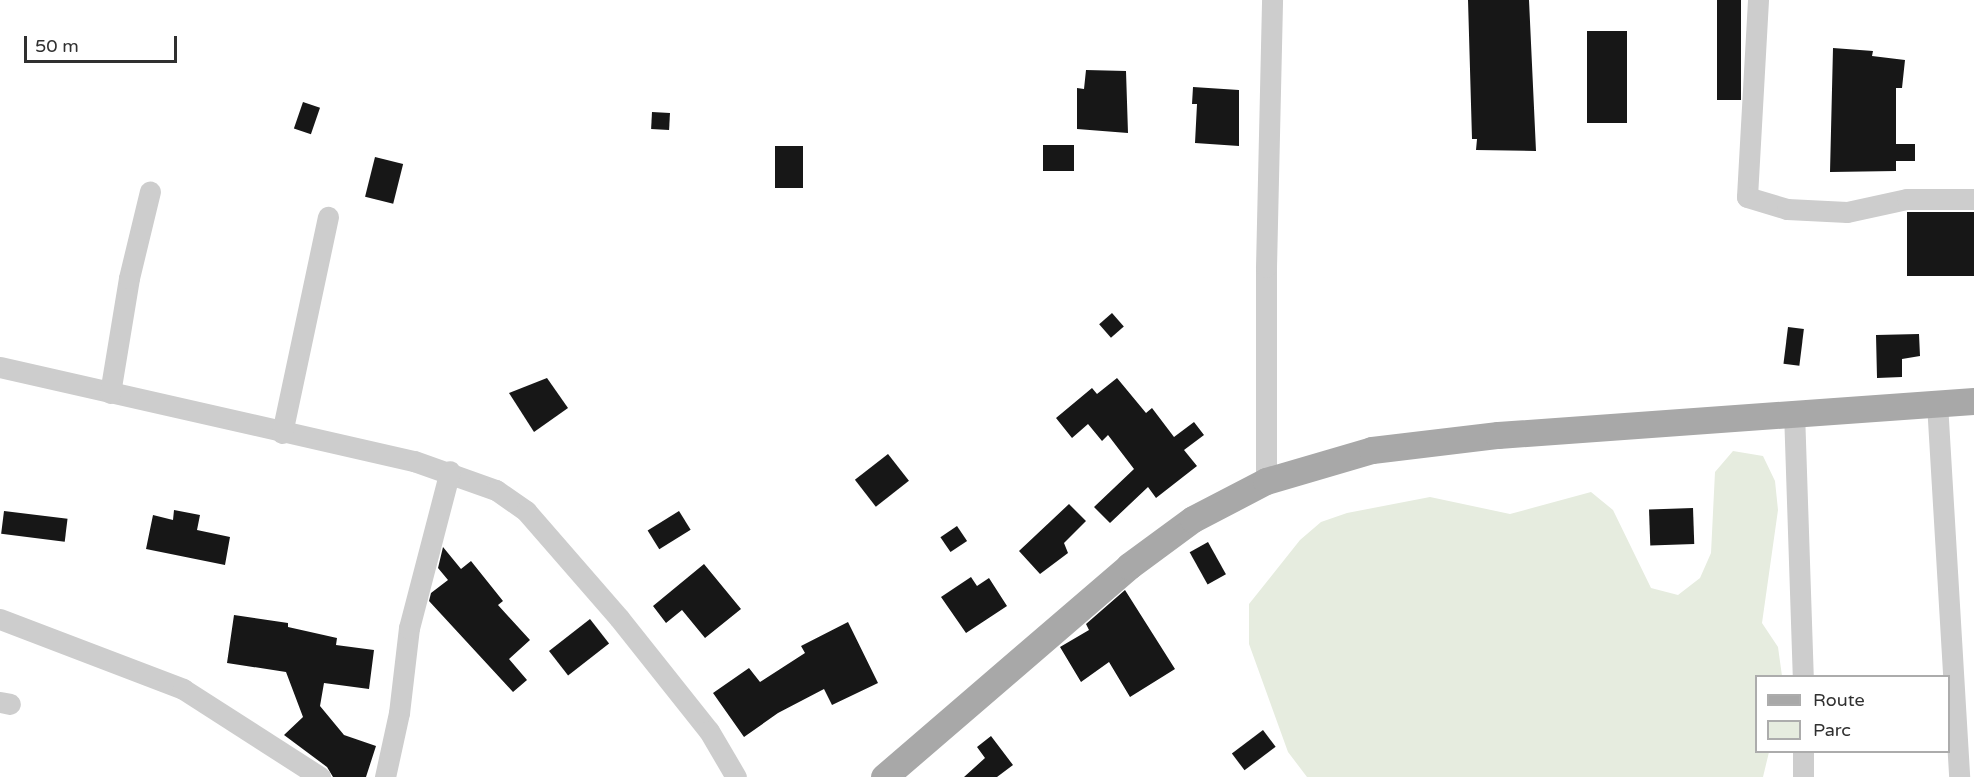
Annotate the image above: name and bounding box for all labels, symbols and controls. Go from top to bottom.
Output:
scale bar [27,24,180,62]
text: 50 m [35,35,79,57]
legend [1755,675,1950,753]
text: Route [1813,689,1865,711]
text: Parc [1813,719,1851,741]

